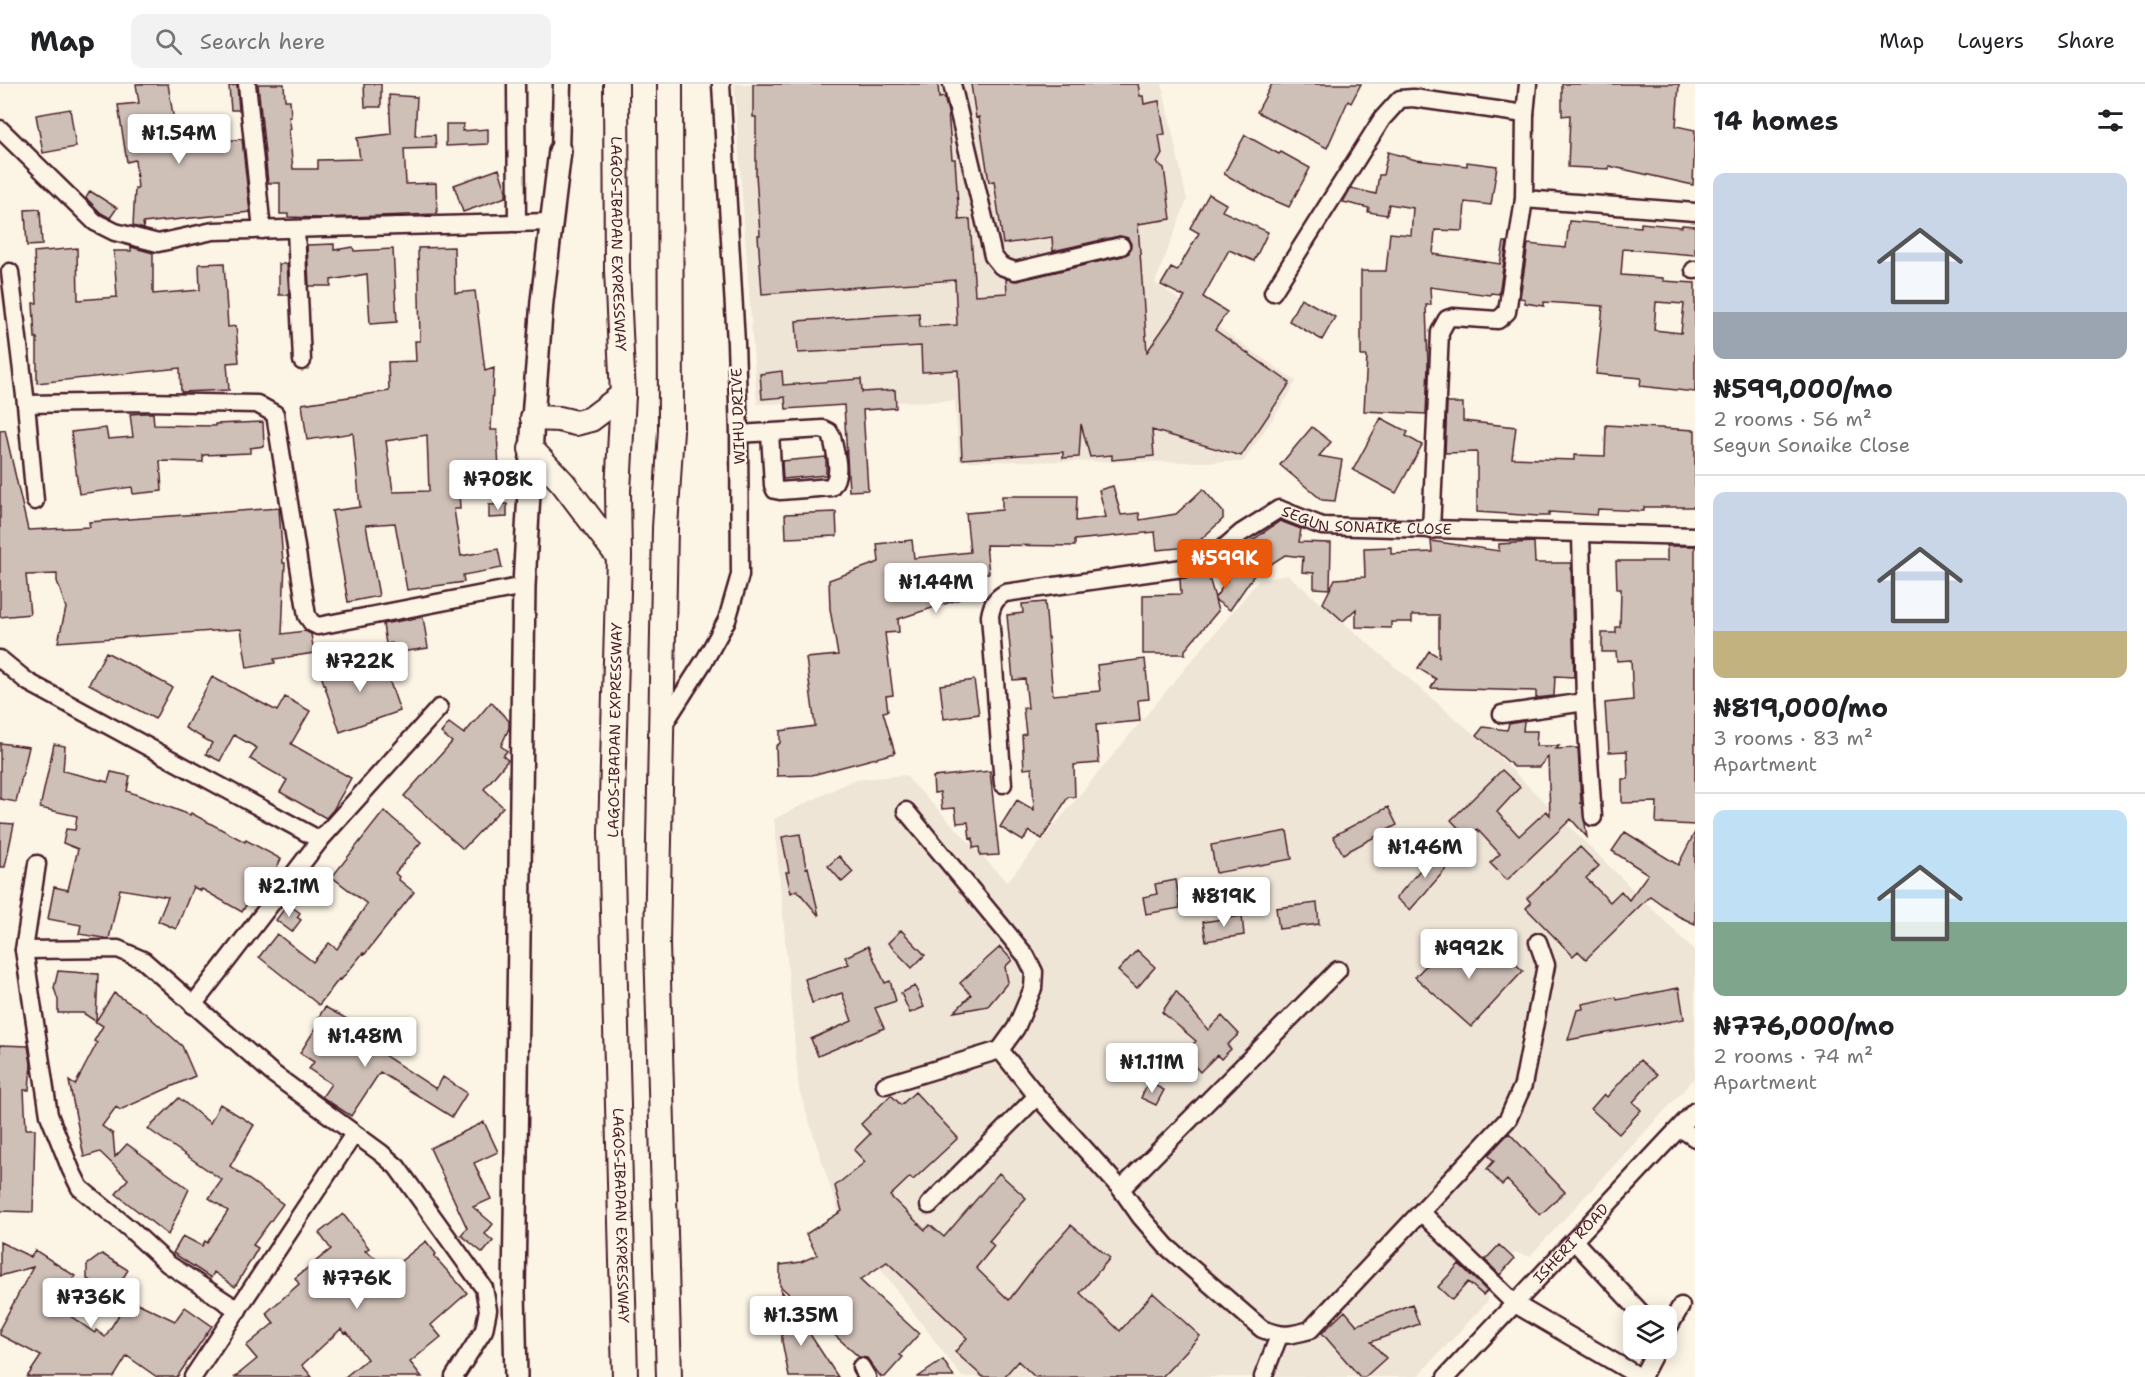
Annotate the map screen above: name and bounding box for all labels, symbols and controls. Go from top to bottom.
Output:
search box [131,14,551,68]
text: Map [30,22,95,60]
icon: search [152,25,185,58]
text: Search here [200,27,325,56]
text: Map [1879,27,1924,55]
text: Layers [1957,27,2024,55]
text: Share [2057,27,2115,55]
text: 14 homes [1713,103,1839,138]
icon: filters [2094,104,2127,137]
pin: ₦1.54M [130,114,228,165]
text: ₦1.54M [142,120,216,146]
street label: LAGOS-IBADAN EXPRESSWAY [606,136,631,352]
icon: home [1866,212,1974,320]
street label: WIHU DRIVE [726,367,750,465]
text: ₦599,000/mo [1713,371,1893,406]
text: 2 rooms · 56 m² [1713,406,1872,432]
text: Segun Sonaike Close [1713,432,1910,458]
pin: ₦708K [456,460,540,511]
text: ₦708K [463,466,533,492]
street label: SEGUN SONAIKE CLOSE [1279,501,1452,539]
icon: home [1866,531,1974,639]
pin: ₦599K [1183,539,1267,590]
text: ₦599K [1191,545,1259,571]
pin: ₦1.44M [887,563,985,614]
text: ₦1.44M [898,569,974,595]
street label: LAGOS-IBADAN EXPRESSWAY [603,622,627,838]
pin: ₦722K [318,642,402,693]
text: ₦722K [326,648,394,674]
text: ₦819,000/mo [1713,690,1888,725]
text: 3 rooms · 83 m² [1713,725,1873,751]
text: Apartment [1713,751,1817,777]
pin: ₦1.46M [1376,828,1474,879]
text: ₦1.46M [1387,834,1463,860]
icon: home [1866,849,1974,957]
pin: ₦2.1M [247,867,331,918]
text: ₦2.1M [258,873,320,899]
pin: ₦819K [1182,877,1266,928]
text: ₦819K [1192,883,1256,909]
pin: ₦992K [1427,929,1511,980]
text: ₦992K [1434,935,1504,961]
text: ₦776,000/mo [1713,1008,1895,1043]
pin: ₦1.48M [316,1017,414,1068]
text: ₦1.48M [327,1023,403,1049]
pin: ₦1.11M [1103,1043,1201,1094]
text: 2 rooms · 74 m² [1713,1043,1873,1069]
text: ₦1.11M [1120,1049,1184,1075]
text: Apartment [1713,1069,1817,1095]
street label: LAGOS-IBADAN EXPRESSWAY [608,1108,634,1323]
street label: ISHERI ROAD [1529,1199,1613,1287]
pin: ₦776K [315,1259,399,1310]
text: ₦776K [323,1265,391,1291]
pin: ₦736K [49,1278,133,1329]
text: ₦736K [57,1284,125,1310]
pin: ₦1.35M [752,1296,850,1347]
text: ₦1.35M [764,1302,838,1328]
map controls [1623,1305,1677,1359]
button: layers [1623,1305,1677,1359]

